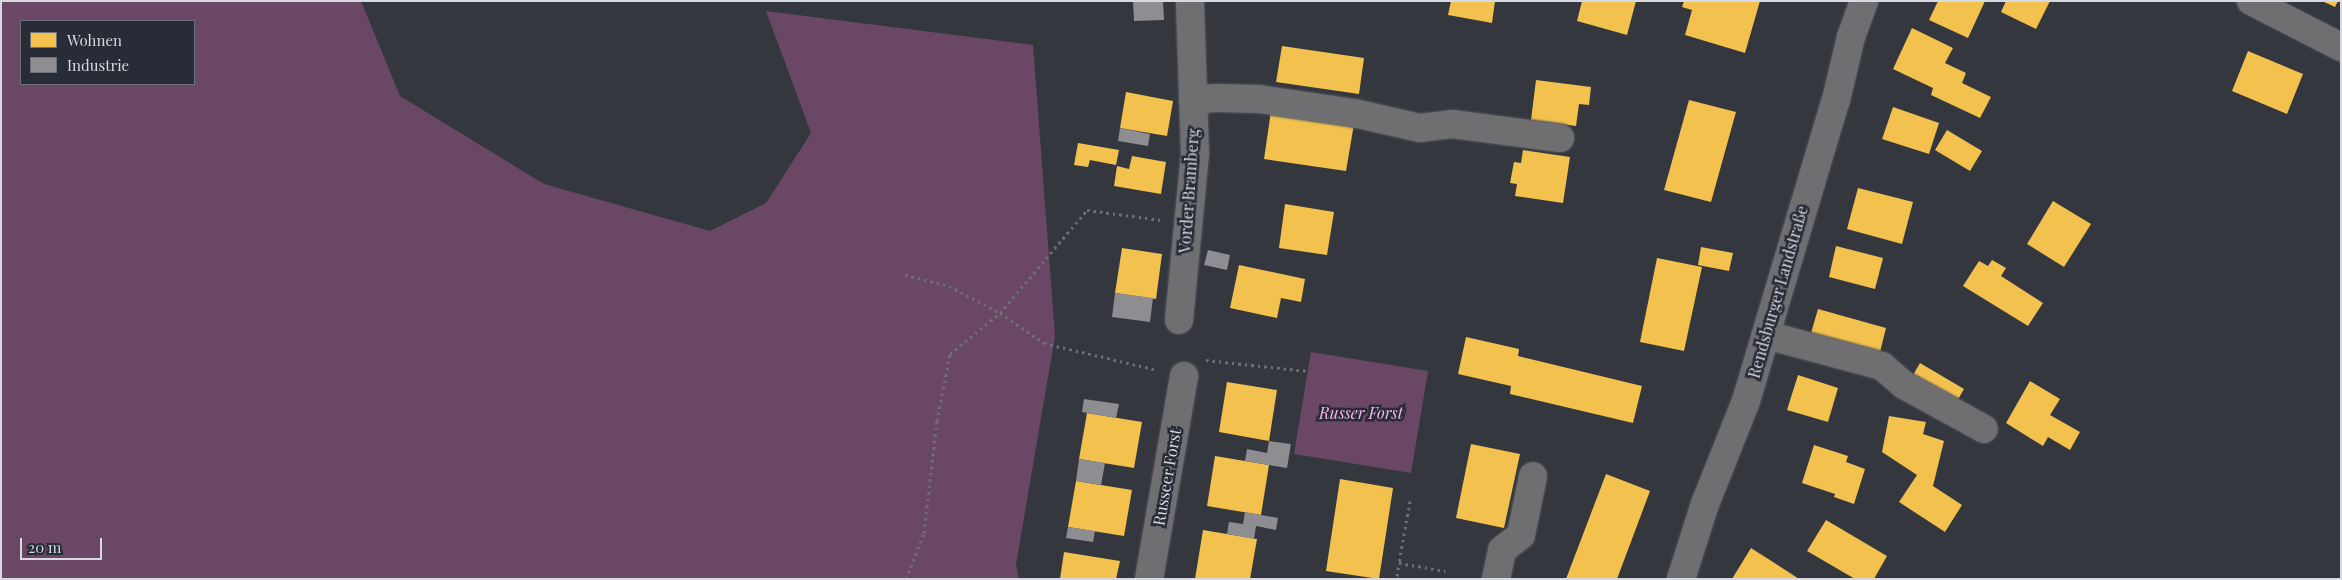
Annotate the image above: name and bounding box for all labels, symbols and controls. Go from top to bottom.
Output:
legend [20,20,195,85]
text: Wohnen [67,30,122,50]
text: Industrie [67,55,129,75]
street label: Vorder Bramberg [1175,128,1203,254]
street label: Rendsburger Landstraße [1744,203,1812,381]
park label: Russer Forst [1319,403,1403,423]
street label: Russeer Forst [1149,427,1185,527]
scale bar [22,528,105,560]
text: 20 m [28,537,61,557]

